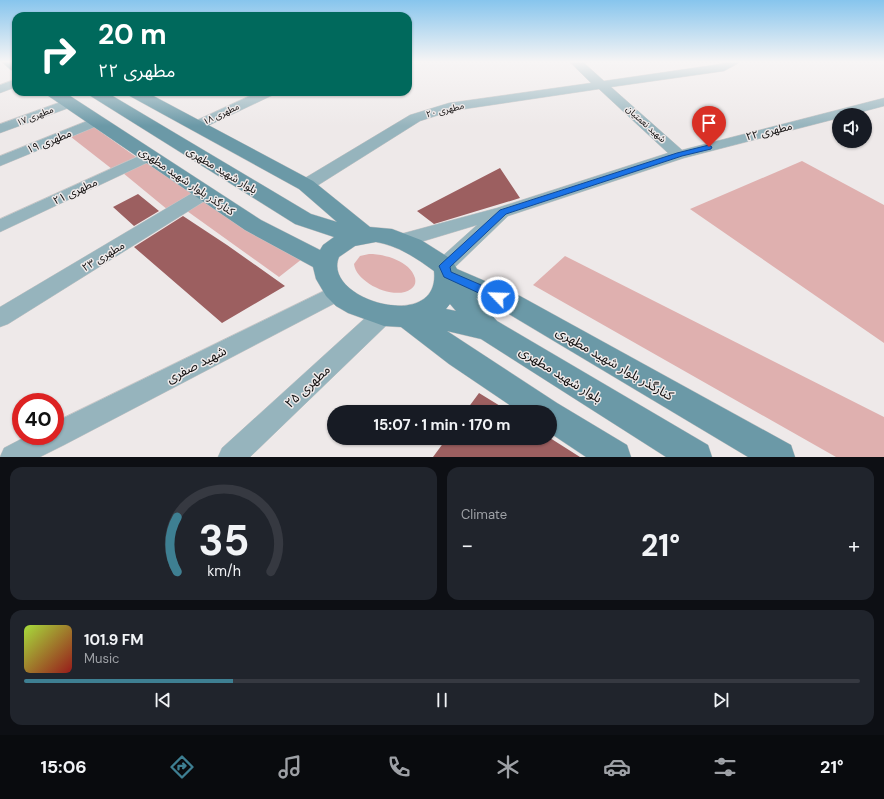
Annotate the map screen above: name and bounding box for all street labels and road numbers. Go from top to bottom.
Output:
street label: مطهری ۲۰ [425,99,466,121]
street label: مطهری ۱۸ [201,100,241,128]
street label: مطهری ۱۷ [15,103,56,129]
street label: شهید نعمتیان [623,103,669,145]
street label: مطهری ۲۲ [744,118,794,144]
street label: مطهری ۱۹ [24,126,74,156]
street label: بلوار شهید مطهری [184,143,260,197]
street label: کنارگذر بلوار شهید مطهری [136,144,238,219]
street label: مطهری ۲۱ [51,175,100,207]
street label: مطهری ۲۳ [79,238,127,274]
street label: کنارگذر بلوار شهید مطهری [554,323,676,403]
street label: شهید صفری [163,342,229,387]
street label: بلوار شهید مطهری [517,342,605,406]
street label: مطهری ۲۵ [281,361,334,412]

